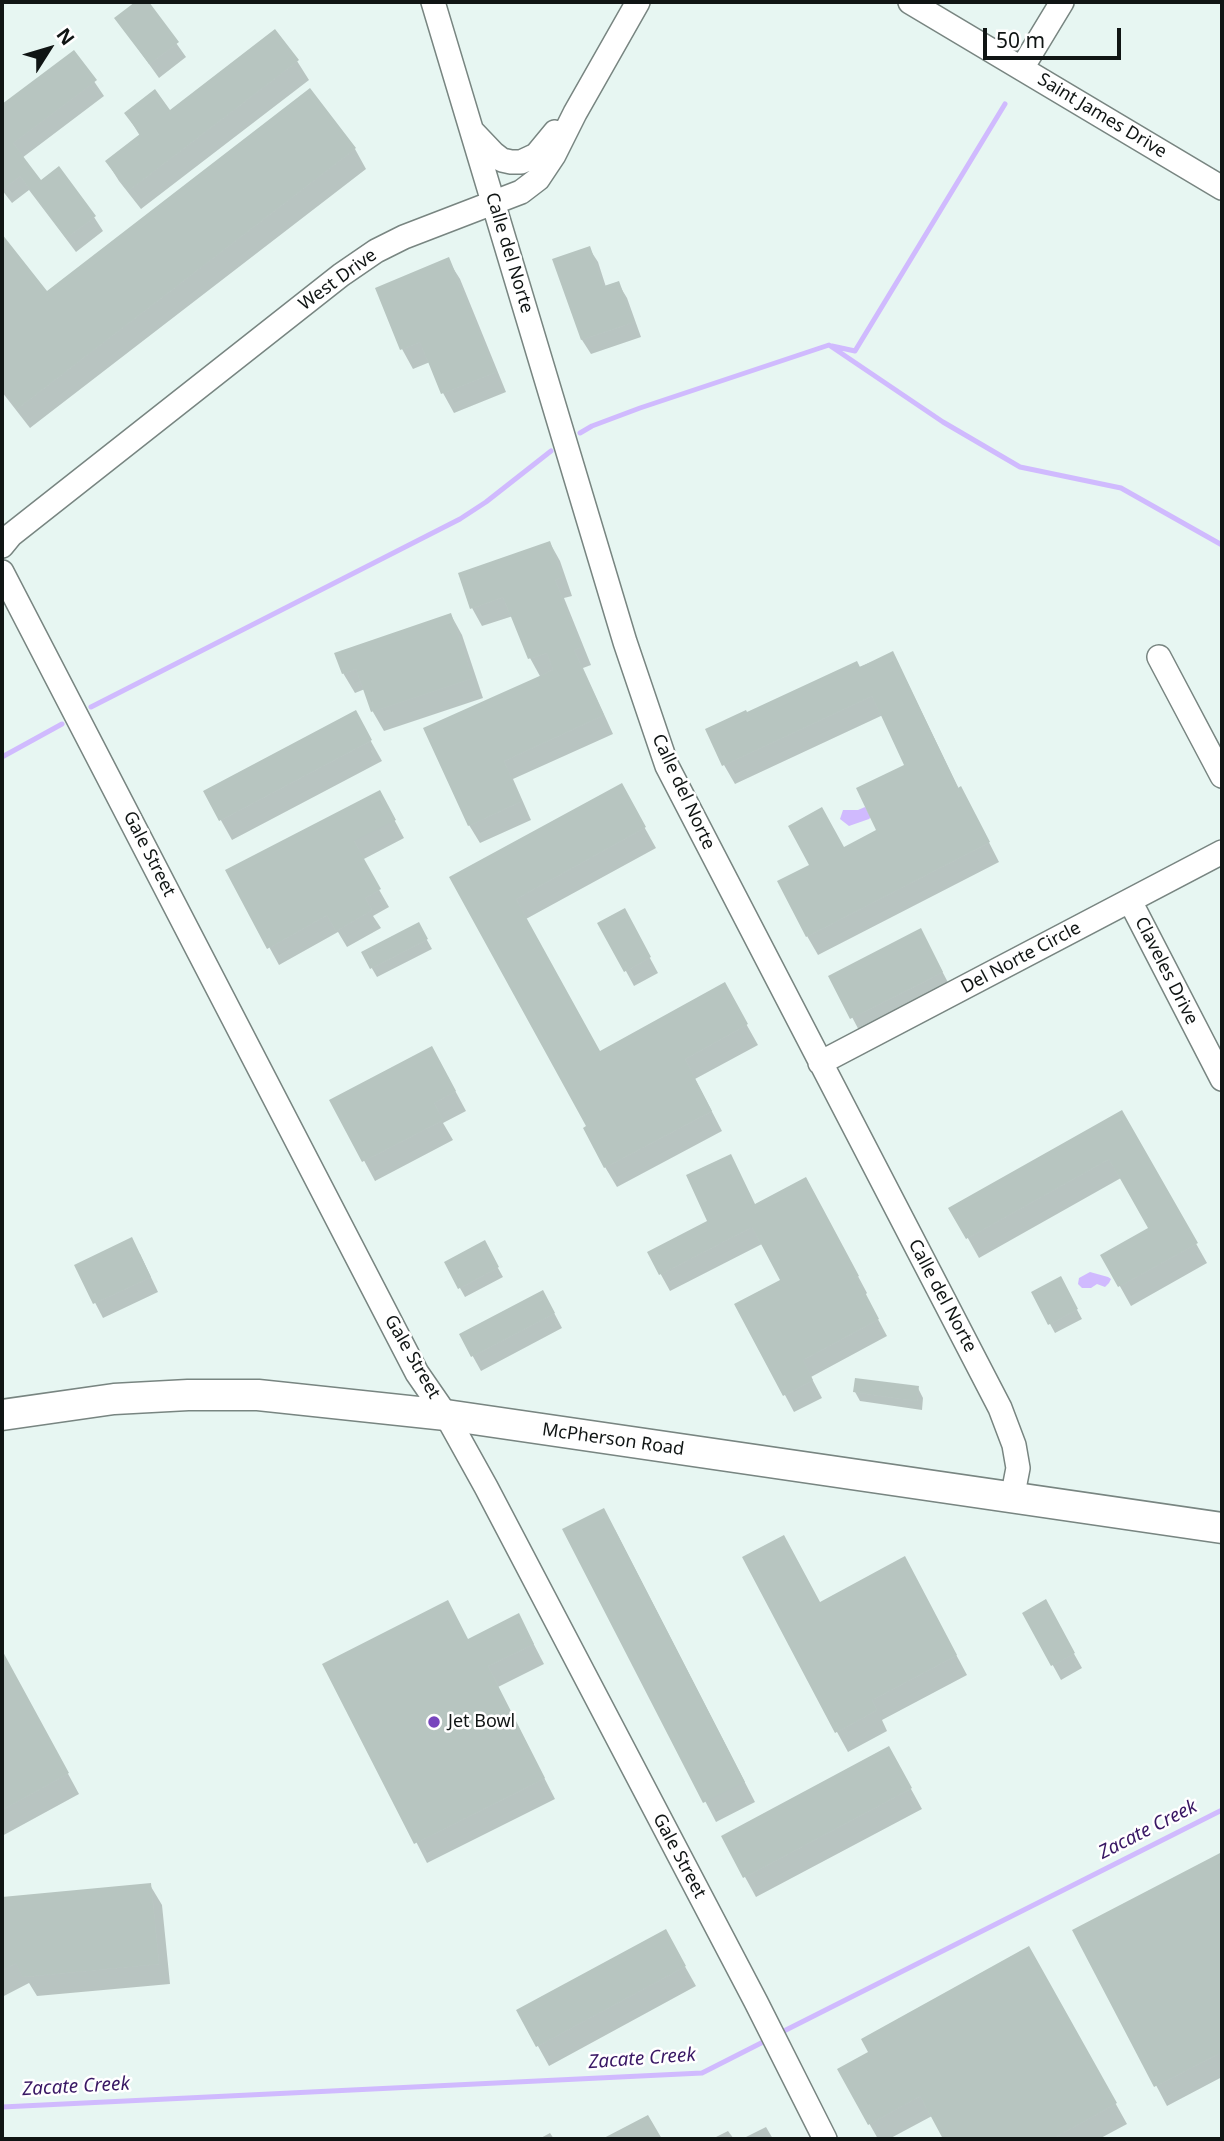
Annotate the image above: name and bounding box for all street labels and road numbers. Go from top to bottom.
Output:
street label: Saint James Drive [1034,69,1170,163]
street label: Calle del Norte [480,190,538,316]
street label: West Drive [295,245,381,315]
street label: Calle del Norte [647,731,719,853]
street label: Gale Street [118,808,180,900]
street label: Claveles Drive [1130,914,1202,1028]
street label: Del Norte Circle [957,917,1085,999]
street label: Calle del Norte [903,1236,981,1356]
street label: Gale Street [379,1311,445,1403]
street label: McPherson Road [541,1419,685,1461]
street label: Gale Street [648,1810,710,1902]

